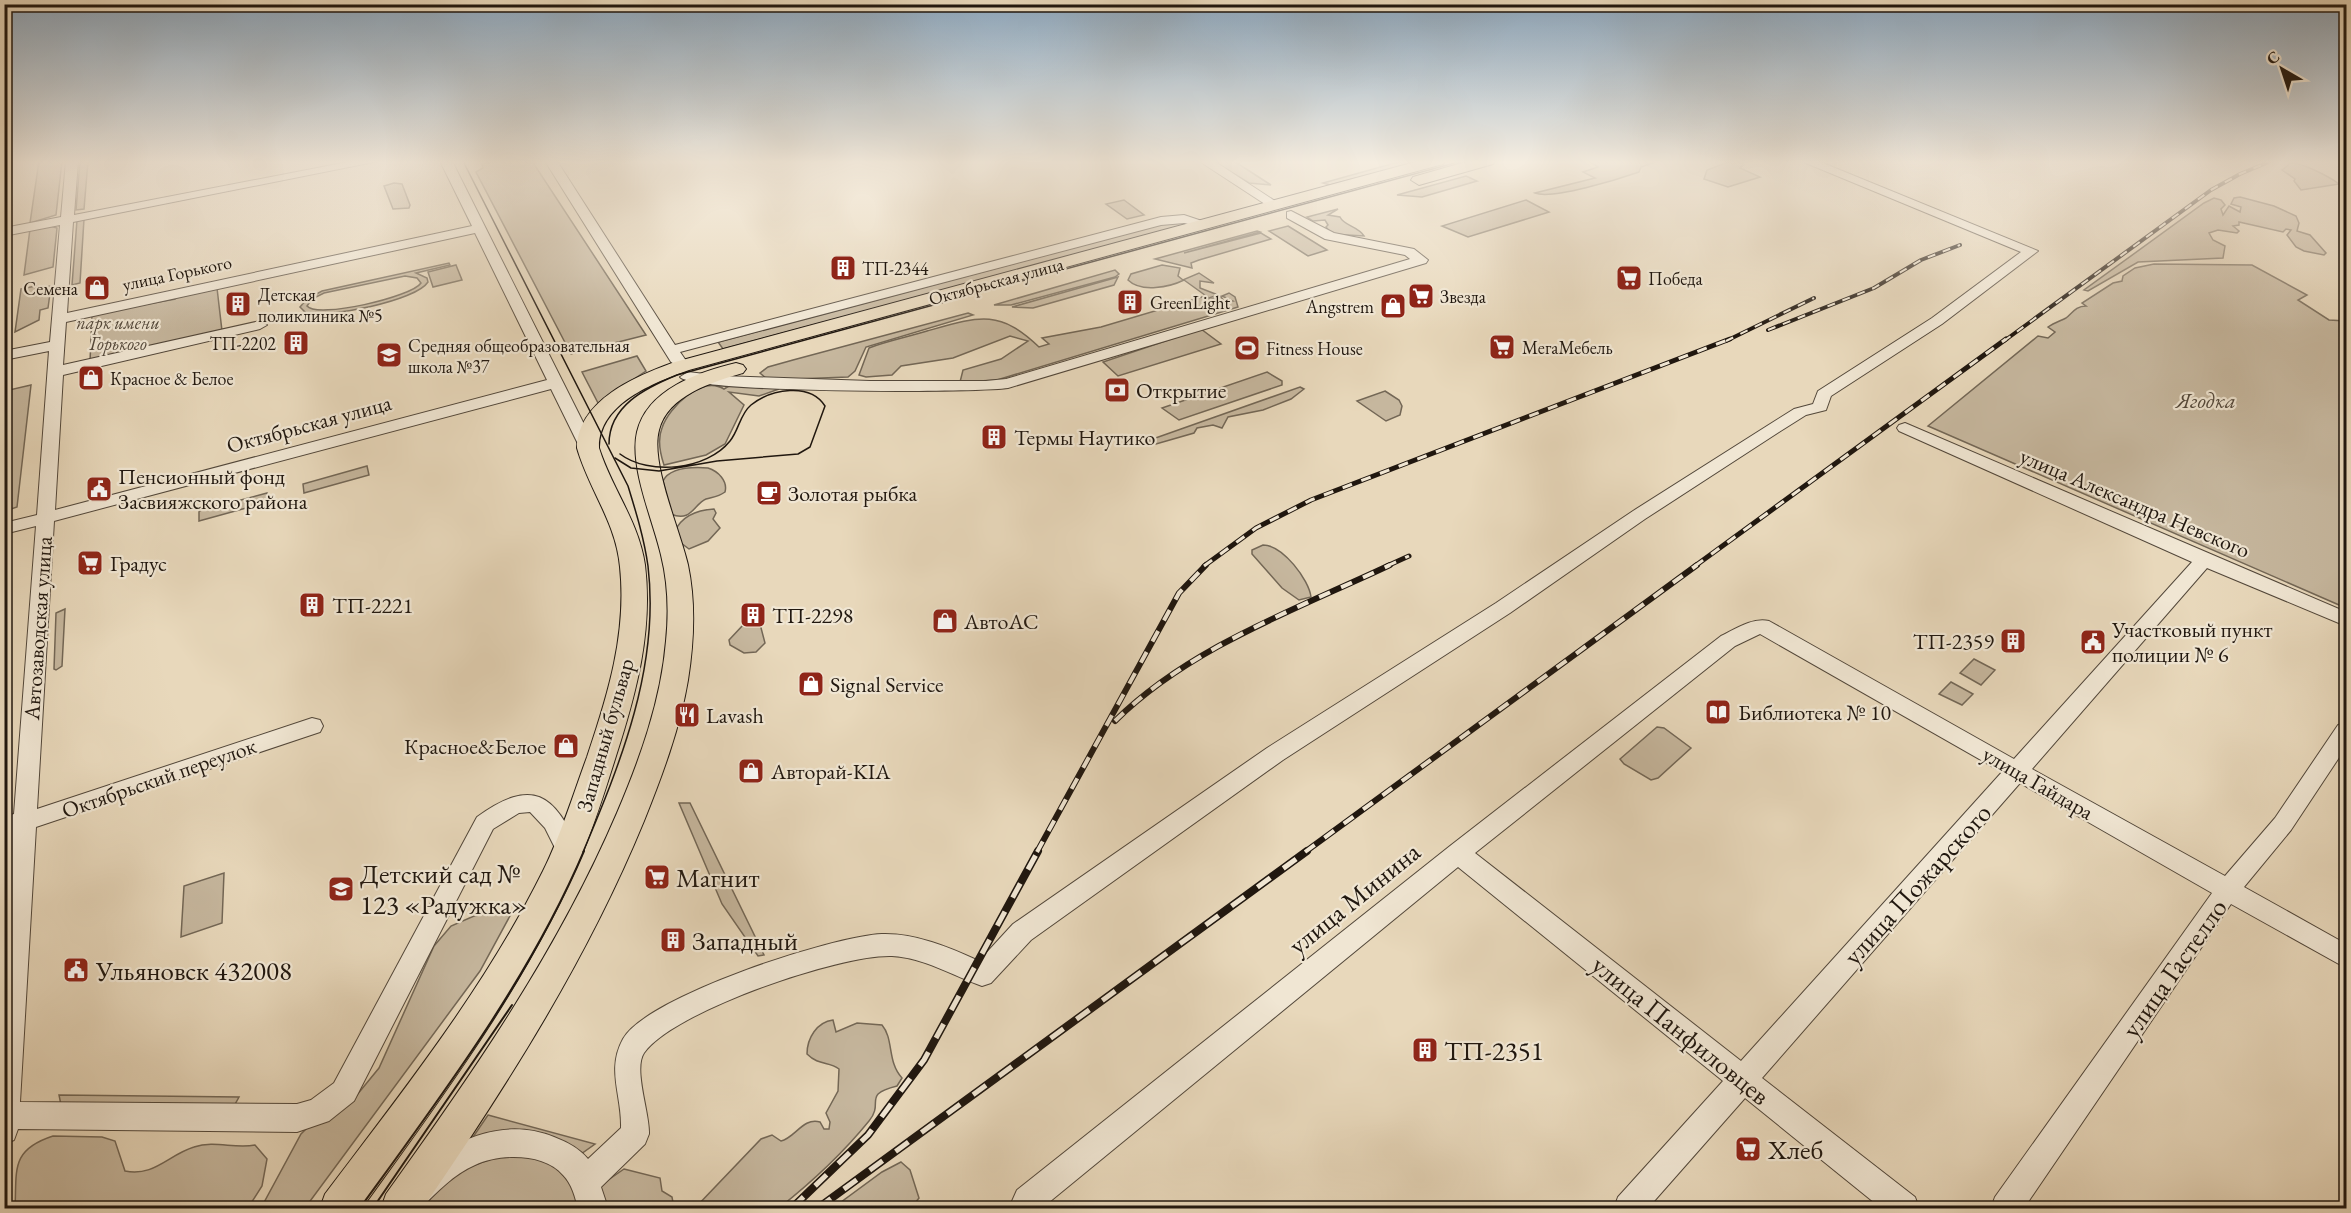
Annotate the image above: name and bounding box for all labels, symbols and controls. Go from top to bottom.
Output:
north arrow [2252,39,2312,99]
text: С [2262,46,2284,69]
street label: улица Горького [120,250,234,296]
street label: Октябрьская улица [926,252,1067,310]
building icon: ТП-2344 [828,253,858,283]
place label: ТП-2344 [862,257,929,280]
supermarket icon: Победа [1614,263,1644,293]
place label: Победа [1648,267,1704,290]
shop icon: Семена [82,273,112,303]
place label: Семена [23,277,79,300]
supermarket icon: Звезда [1406,281,1436,311]
place label: Детская поликлиника №5 [258,283,383,327]
place label: Звезда [1440,285,1487,308]
building icon: GreenLight [1115,287,1145,317]
building icon: Детская поликлиника №5 [223,289,253,319]
place label: GreenLight [1150,291,1231,314]
shop icon: Angstrem [1378,291,1408,321]
place label: Angstrem [1305,295,1374,318]
park label: парк имени Горького [76,311,160,356]
building icon: ТП-2202 [281,328,311,358]
place label: ТП-2202 [210,332,276,355]
supermarket icon: МегаМебель [1487,332,1517,362]
sports icon: Fitness House [1232,333,1262,363]
place label: Средняя общеобразовательная школа №37 [408,334,630,378]
place label: МегаМебель [1522,336,1613,359]
place label: Fitness House [1266,337,1363,360]
school or university icon: Средняя общеобразовательная школа №37 [374,340,404,370]
shop icon: Красное & Белое [76,363,106,393]
place label: Красное & Белое [110,367,233,390]
bank icon: Открытие [1102,375,1132,405]
place label: Открытие [1136,376,1227,405]
park label: Ягодка [2174,386,2236,415]
street label: Октябрьская улица [223,388,395,460]
building icon: Термы Наутико [979,422,1009,452]
place label: Термы Наутико [1014,423,1156,452]
street label: улица Александра Невского [2016,441,2255,565]
place label: Пенсионный фонд Засвияжского района [118,462,308,516]
public building icon: Пенсионный фонд Засвияжского района [84,474,114,504]
cafe icon: Золотая рыбка [754,478,784,508]
place label: Золотая рыбка [788,479,918,508]
street label: Автозаводская улица [17,535,59,722]
supermarket icon: Градус [75,548,105,578]
place label: Градус [110,549,167,578]
building icon: ТП-2221 [297,590,327,620]
place label: ТП-2221 [332,591,413,620]
building icon: ТП-2298 [738,600,768,630]
place label: ТП-2298 [772,601,853,630]
shop icon: АвтоАС [930,606,960,636]
place label: АвтоАС [963,607,1039,636]
place label: Участковый пункт полиции № 6 [2111,615,2273,669]
building icon: ТП-2359 [1998,626,2028,656]
place label: ТП-2359 [1913,627,1994,656]
public building icon: Участковый пункт полиции № 6 [2078,627,2108,657]
street label: Западный бульвар [569,655,641,815]
shop icon: Signal Service [796,669,826,699]
place label: Signal Service [830,670,944,699]
library icon: Библиотека № 10 [1703,697,1733,727]
place label: Библиотека № 10 [1738,698,1891,727]
restaurant icon: Lavash [672,700,702,730]
place label: Lavash [706,701,764,730]
street label: Октябрьский переулок [58,731,261,825]
shop icon: Красное&Белое [551,731,581,761]
place label: Красное&Белое [404,732,546,761]
street label: улица Гайдара [1977,740,2099,827]
shop icon: Авторай-KIA [736,756,766,786]
place label: Авторай-KIA [770,757,891,786]
street label: улица Пожарского [1835,796,1999,972]
street label: улица Минина [1281,834,1427,962]
place label: Детский сад № 123 «Радужка» [360,856,527,922]
place label: Магнит [676,860,760,895]
supermarket icon: Магнит [642,862,672,892]
school or university icon: Детский сад № 123 «Радужка» [326,874,356,904]
street label: улица Гастелло [2113,892,2235,1044]
place label: Западный [692,923,798,958]
building icon: Западный [658,925,688,955]
street label: улица Панфиловцев [1585,947,1777,1113]
place label: Ульяновск 432008 [95,953,292,988]
public building icon: Ульяновск 432008 [61,955,91,985]
place label: ТП-2351 [1444,1033,1544,1068]
building icon: ТП-2351 [1410,1035,1440,1065]
place label: Хлеб [1767,1132,1823,1167]
supermarket icon: Хлеб [1733,1134,1763,1164]

